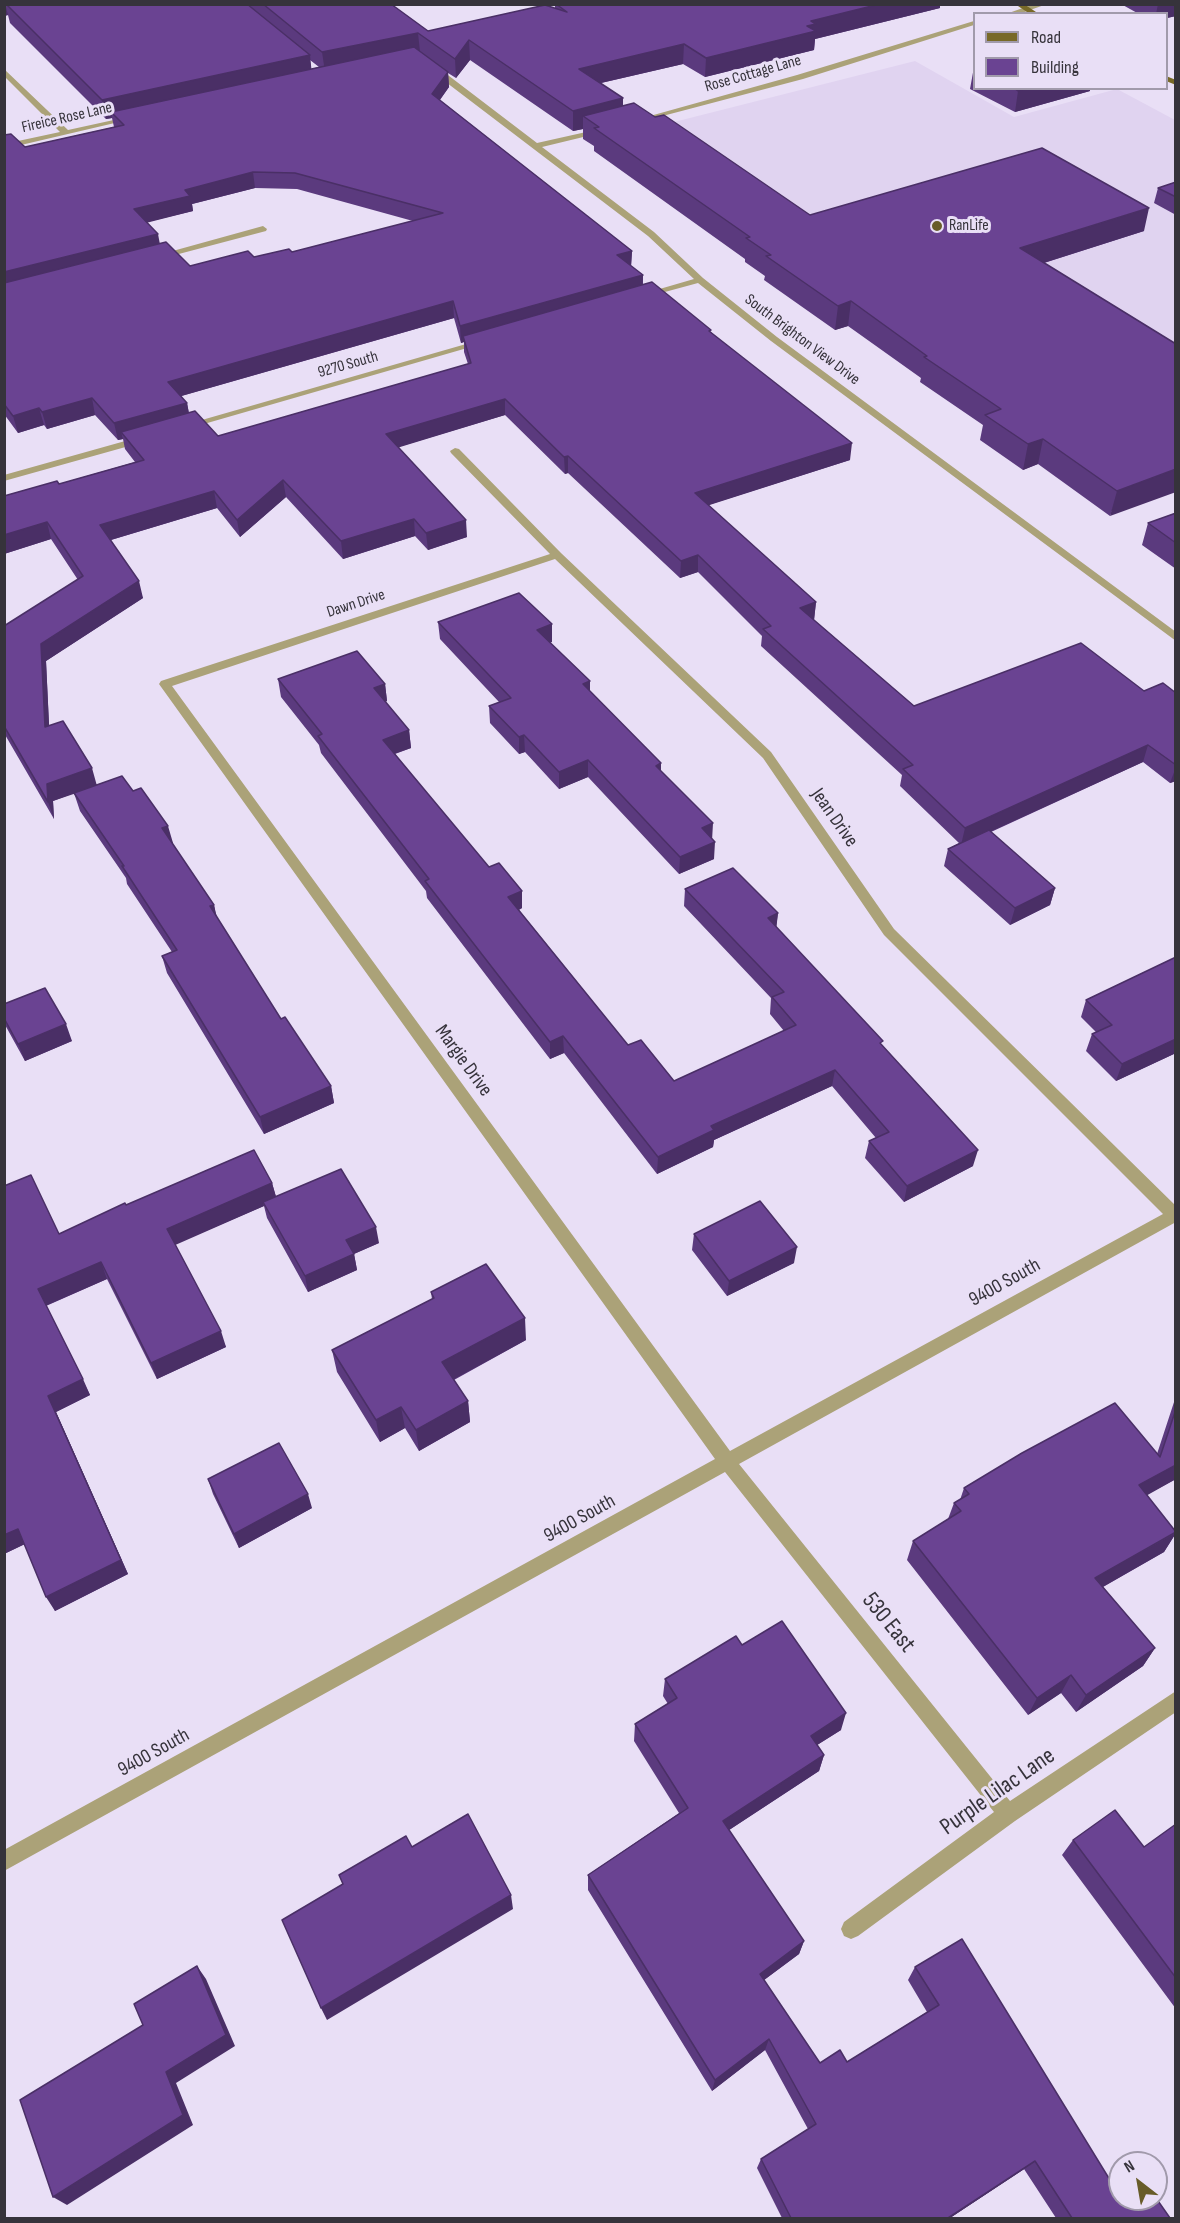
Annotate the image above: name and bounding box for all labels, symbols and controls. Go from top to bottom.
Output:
legend [973,12,1168,90]
text: Road [1031,27,1061,48]
street label: Rose Cottage Lane [703,51,803,97]
text: Building [1031,57,1079,78]
street label: Fireice Rose Lane [20,98,114,138]
place label: RanLife [949,216,989,236]
marker: RanLife [930,219,944,233]
street label: South Brighton View Drive [741,290,863,390]
street label: 9270 South [316,347,380,383]
street label: Dawn Drive [324,586,388,622]
street label: Jean Drive [805,784,863,852]
street label: Margie Drive [429,1021,497,1101]
street label: 9400 South [965,1254,1045,1312]
street label: 9400 South [540,1490,620,1548]
street label: 530 East [855,1587,921,1659]
street label: 9400 South [114,1724,194,1782]
street label: Purple Lilac Lane [935,1742,1061,1842]
north arrow [1108,2151,1168,2211]
text: N [1121,2157,1138,2177]

